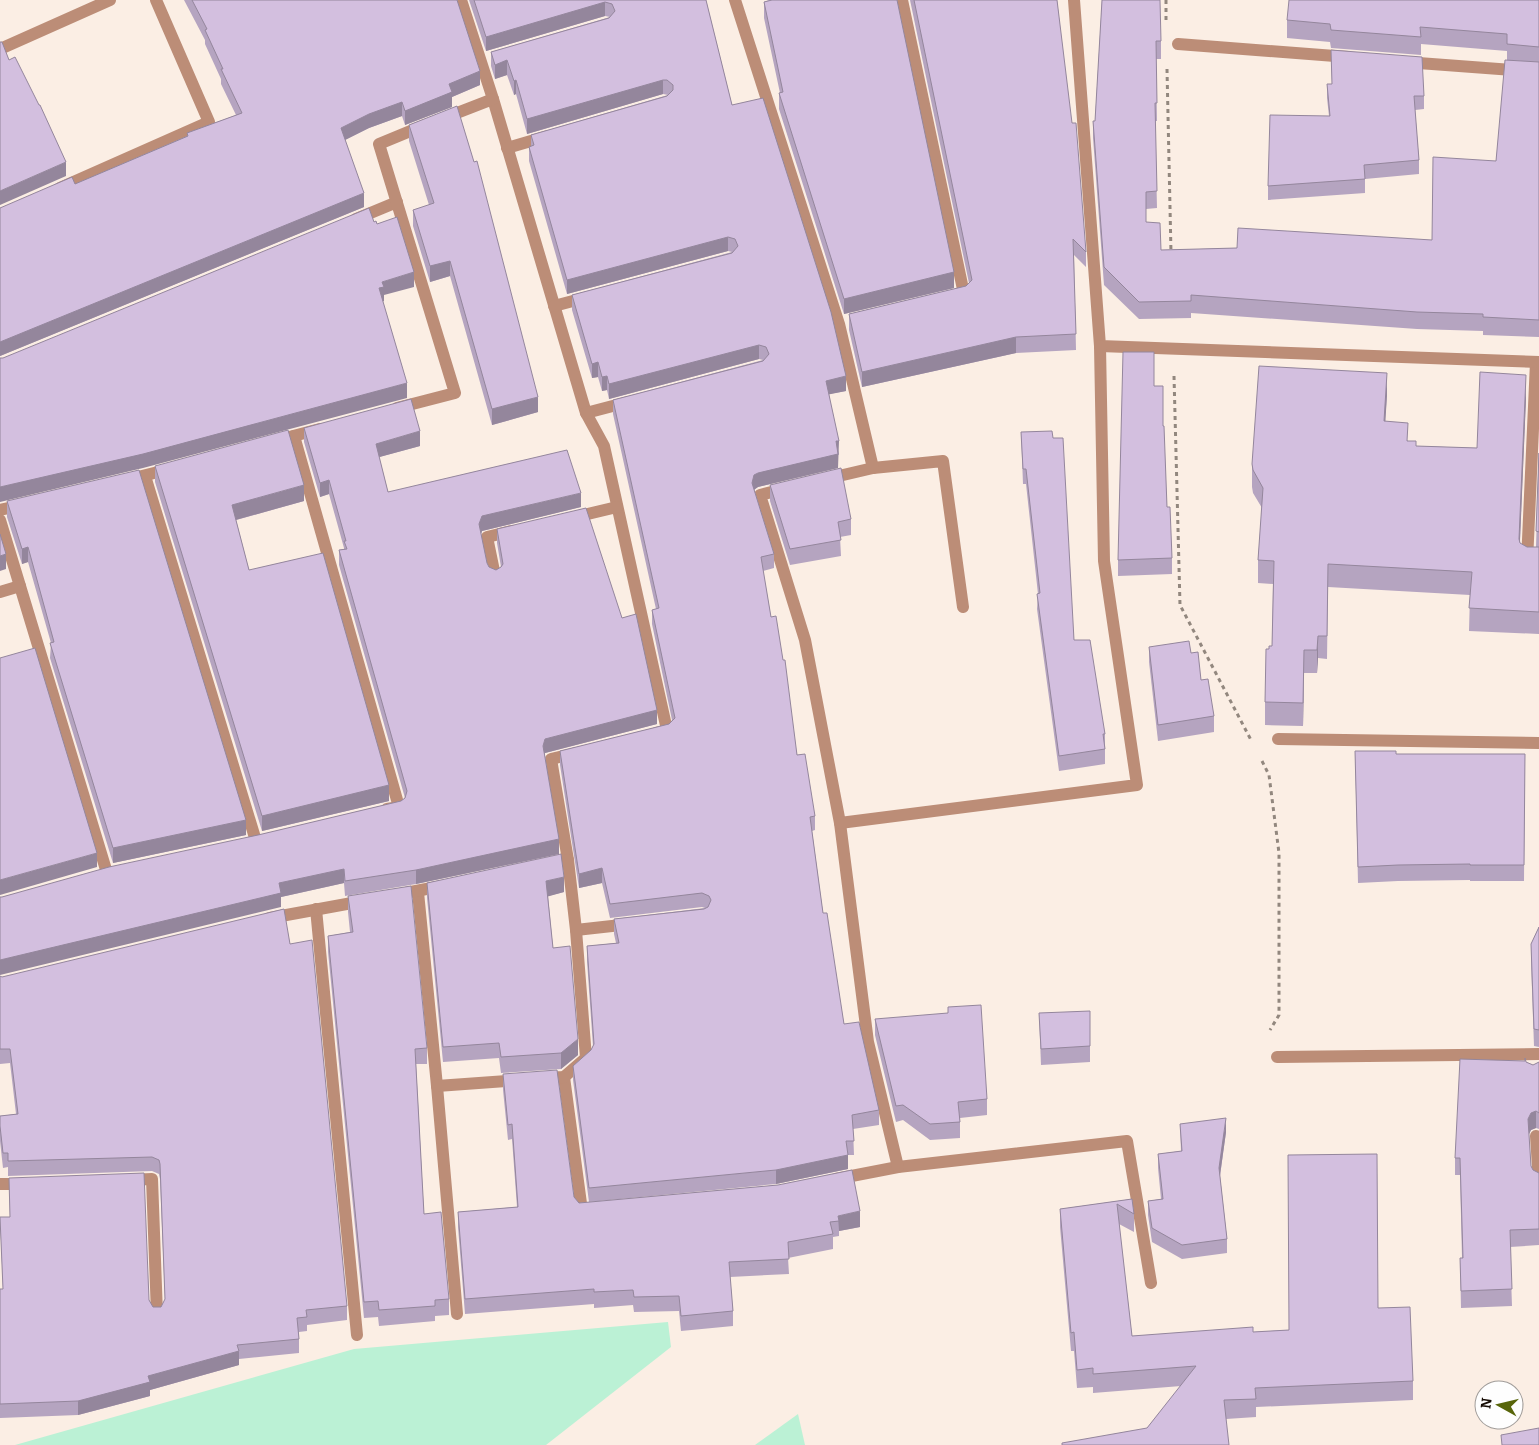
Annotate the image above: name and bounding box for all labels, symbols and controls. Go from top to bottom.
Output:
north arrow [1474,1380,1524,1430]
text: N [1477,1397,1496,1410]

